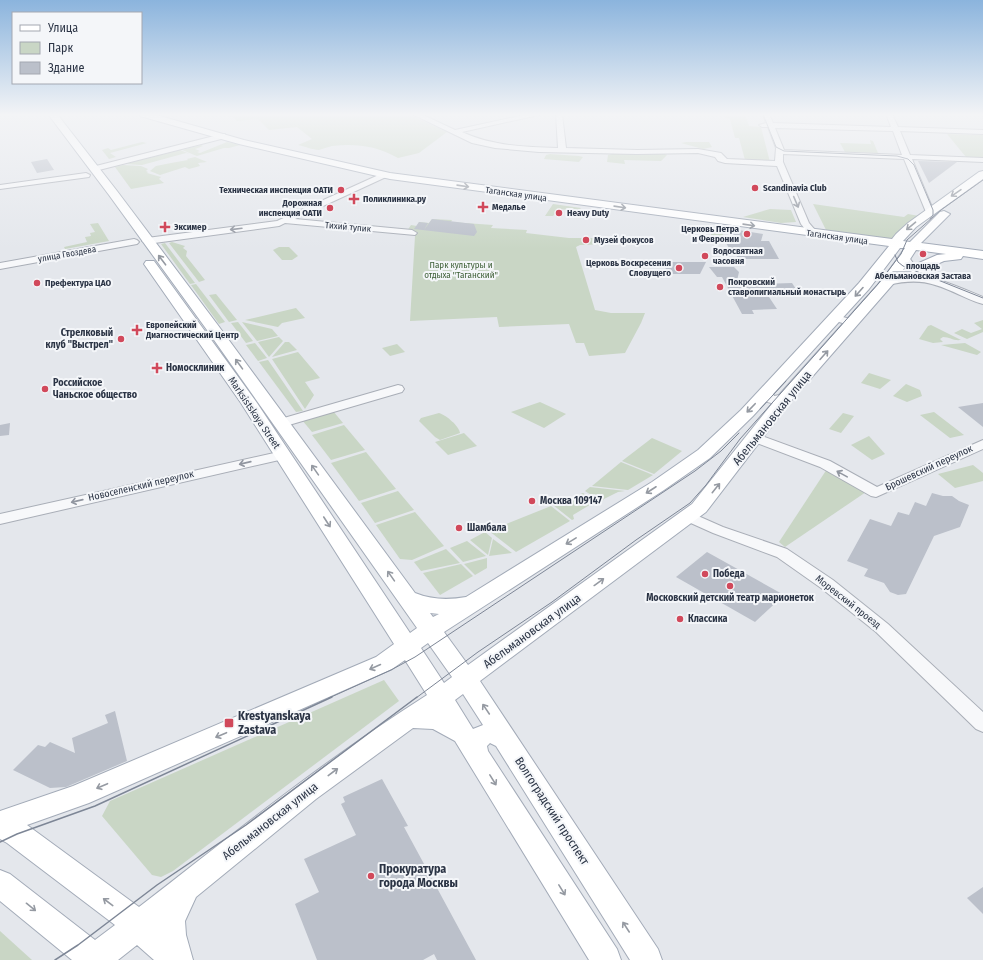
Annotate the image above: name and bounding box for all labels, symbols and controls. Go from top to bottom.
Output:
legend [12,12,142,84]
text: Улица [47,21,78,35]
text: Парк [48,41,74,55]
text: Здание [48,61,84,75]
one-way arrow [456,182,469,190]
marker: Scandinavia Club [750,183,760,193]
place label: Scandinavia Club [763,183,827,193]
place label: Техническая инспекция ОАТИ [219,185,333,195]
marker: Техническая инспекция ОАТИ [336,185,346,195]
street label: Таганская улица [485,185,548,203]
one-way arrow [951,189,962,197]
marker: Поликлиника.ру [348,193,360,205]
place label: Поликлиника.ру [363,194,427,204]
one-way arrow [793,195,800,207]
place label: Дорожная инспекция ОАТИ [259,198,322,218]
marker: Медалье [477,201,489,213]
place label: Медалье [492,202,526,212]
marker: Дорожная инспекция ОАТИ [325,203,335,213]
one-way arrow [613,204,626,211]
marker: Heavy Duty [554,208,564,218]
place label: Heavy Duty [567,208,610,218]
street label: Тихий тупик [325,220,372,234]
marker: Эксимер [159,221,171,233]
one-way arrow [742,221,755,229]
place label: Эксимер [174,222,207,232]
one-way arrow [906,222,916,231]
place label: Церковь Петра и Февронии [681,224,740,244]
one-way arrow [230,226,243,233]
street label: Таганская улица [806,228,869,246]
marker: Церковь Петра и Февронии [742,229,752,239]
marker: Музей фокусов [581,235,591,245]
place label: Музей фокусов [594,235,654,245]
street label: улица Гвоздева [37,244,97,264]
place label: Водосвятная часовня [713,246,763,266]
marker: площадь Абельмановская Застава [918,249,928,259]
marker: Водосвятная часовня [700,251,710,261]
one-way arrow [158,255,166,266]
place label: Церковь Воскресения Словущего [586,258,671,278]
park label: Парк культуры и отдыха "Таганский" [424,260,498,280]
place label: площадь Абельмановская Застава [874,261,972,281]
marker: Церковь Воскресения Словущего [674,263,684,273]
place label: Покровский ставропигиальный монастырь [728,277,847,297]
marker: Префектура ЦАО [32,278,42,288]
place label: Префектура ЦАО [45,278,111,288]
marker: Покровский ставропигиальный монастырь [715,282,725,292]
one-way arrow [854,287,863,298]
place label: Европейский Диагностический Центр [145,320,239,340]
marker: Европейский Диагностический Центр [131,324,143,336]
place label: Стрелковый клуб "Выстрел" [45,327,113,351]
marker: Стрелковый клуб "Выстрел" [116,334,126,344]
one-way arrow [819,350,829,360]
one-way arrow [235,359,243,370]
marker: Номосклиник [151,362,163,374]
place label: Номосклиник [166,362,225,374]
street label: Абельмановская улица [730,368,814,468]
street label: Marksistskaya Street [226,375,283,452]
place label: Российское Чаньское общество [53,377,138,401]
marker: Российское Чаньское общество [40,384,50,394]
one-way arrow [747,403,756,413]
street label: Брошевский переулок [883,442,975,493]
one-way arrow [238,460,251,468]
one-way arrow [311,465,319,476]
street label: Новоселенский переулок [87,468,195,504]
one-way arrow [836,469,848,477]
one-way arrow [711,483,720,494]
one-way arrow [645,487,657,495]
place label: Москва 109147 [540,495,603,507]
marker: Москва 109147 [527,496,537,506]
one-way arrow [71,498,84,506]
one-way arrow [322,517,331,528]
place label: Шамбала [467,522,507,534]
marker: Шамбала [454,523,464,533]
one-way arrow [566,537,577,545]
place label: Победа [713,568,745,580]
marker: Победа [700,569,710,579]
one-way arrow [387,571,395,582]
street label: Моревский проезд [813,573,883,631]
one-way arrow [593,578,604,586]
marker: Московский детский театр марионеток [725,581,735,591]
street label: Абельмановская улица [480,591,584,671]
place label: Московский детский театр марионеток [646,592,815,604]
place label: Классика [688,613,728,625]
marker: Классика [675,614,685,624]
one-way arrow [369,664,381,671]
one-way arrow [482,704,490,715]
place label: Krestyanskaya Zastava [238,709,311,737]
marker: Krestyanskaya Zastava [223,717,235,729]
one-way arrow [215,732,227,739]
street label: Волгоградский проспект [512,754,592,868]
one-way arrow [328,768,339,777]
one-way arrow [489,774,497,786]
street label: Абельмановская улица [219,779,321,863]
one-way arrow [96,783,108,790]
place label: Прокуратура города Москвы [379,862,458,890]
marker: Прокуратура города Москвы [366,871,376,881]
one-way arrow [558,884,566,895]
one-way arrow [103,897,114,906]
one-way arrow [25,903,36,911]
one-way arrow [622,922,630,933]

